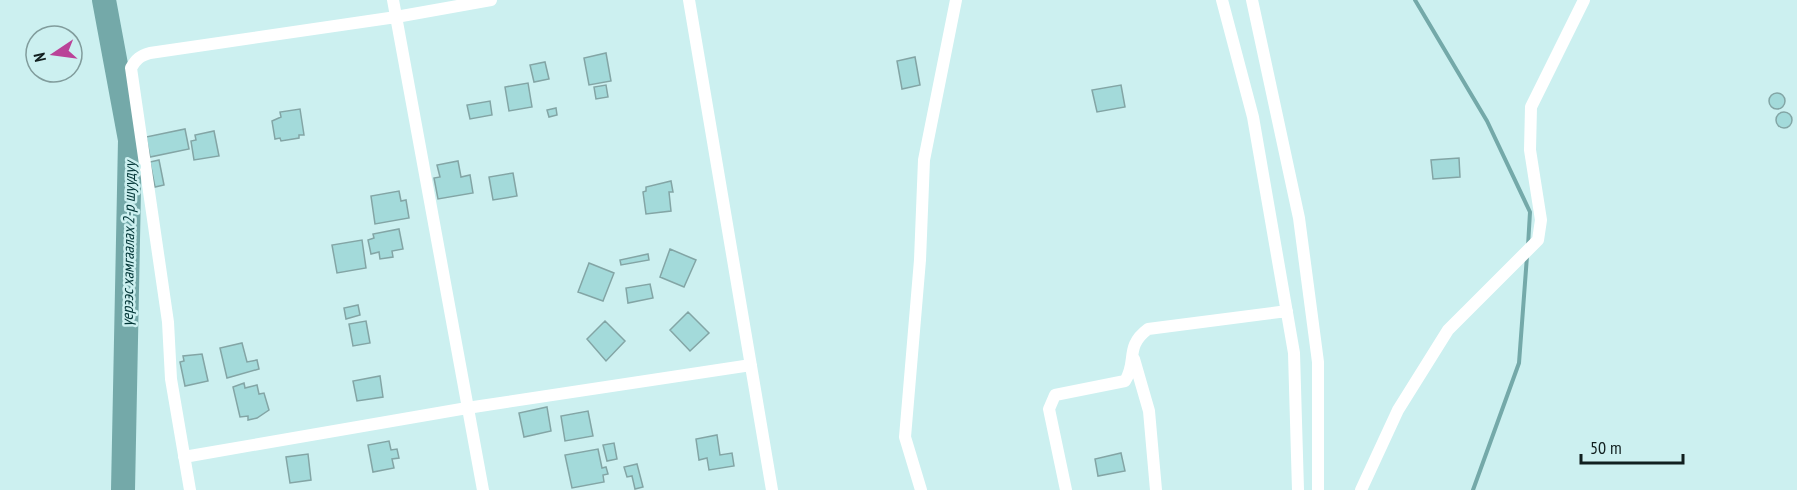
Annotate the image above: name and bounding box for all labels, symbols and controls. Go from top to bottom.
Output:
north arrow [24,24,84,84]
text: N [29,51,50,64]
water label: үерээс хамгаалах 2-р шуудуу [117,159,139,327]
scale bar [1581,427,1683,465]
text: 50 m [1590,436,1622,459]

